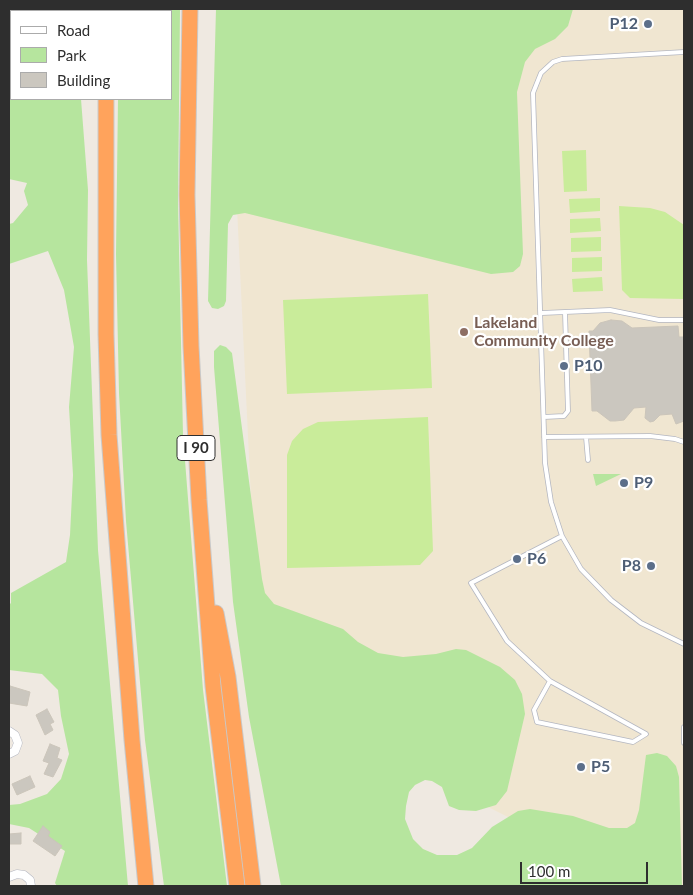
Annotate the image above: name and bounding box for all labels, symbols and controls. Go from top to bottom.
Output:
legend [10,10,172,100]
place label: P12 [610,14,638,34]
marker: P12 [642,18,654,30]
text: Road [57,21,90,39]
text: Park [57,46,86,64]
text: Building [57,71,110,89]
place label: Lakeland Community College [474,313,614,351]
marker: Lakeland Community College [458,326,470,338]
place label: P10 [574,356,602,376]
marker: P10 [558,360,570,372]
road number: I 90 [177,436,215,460]
place label: P9 [634,473,653,493]
marker: P9 [618,477,630,489]
place label: P6 [527,549,546,569]
marker: P6 [511,553,523,565]
place label: P8 [622,556,641,576]
marker: P8 [645,560,657,572]
place label: P5 [591,757,610,777]
marker: P5 [575,761,587,773]
scale bar [523,852,650,884]
text: 100 m [528,862,570,880]

